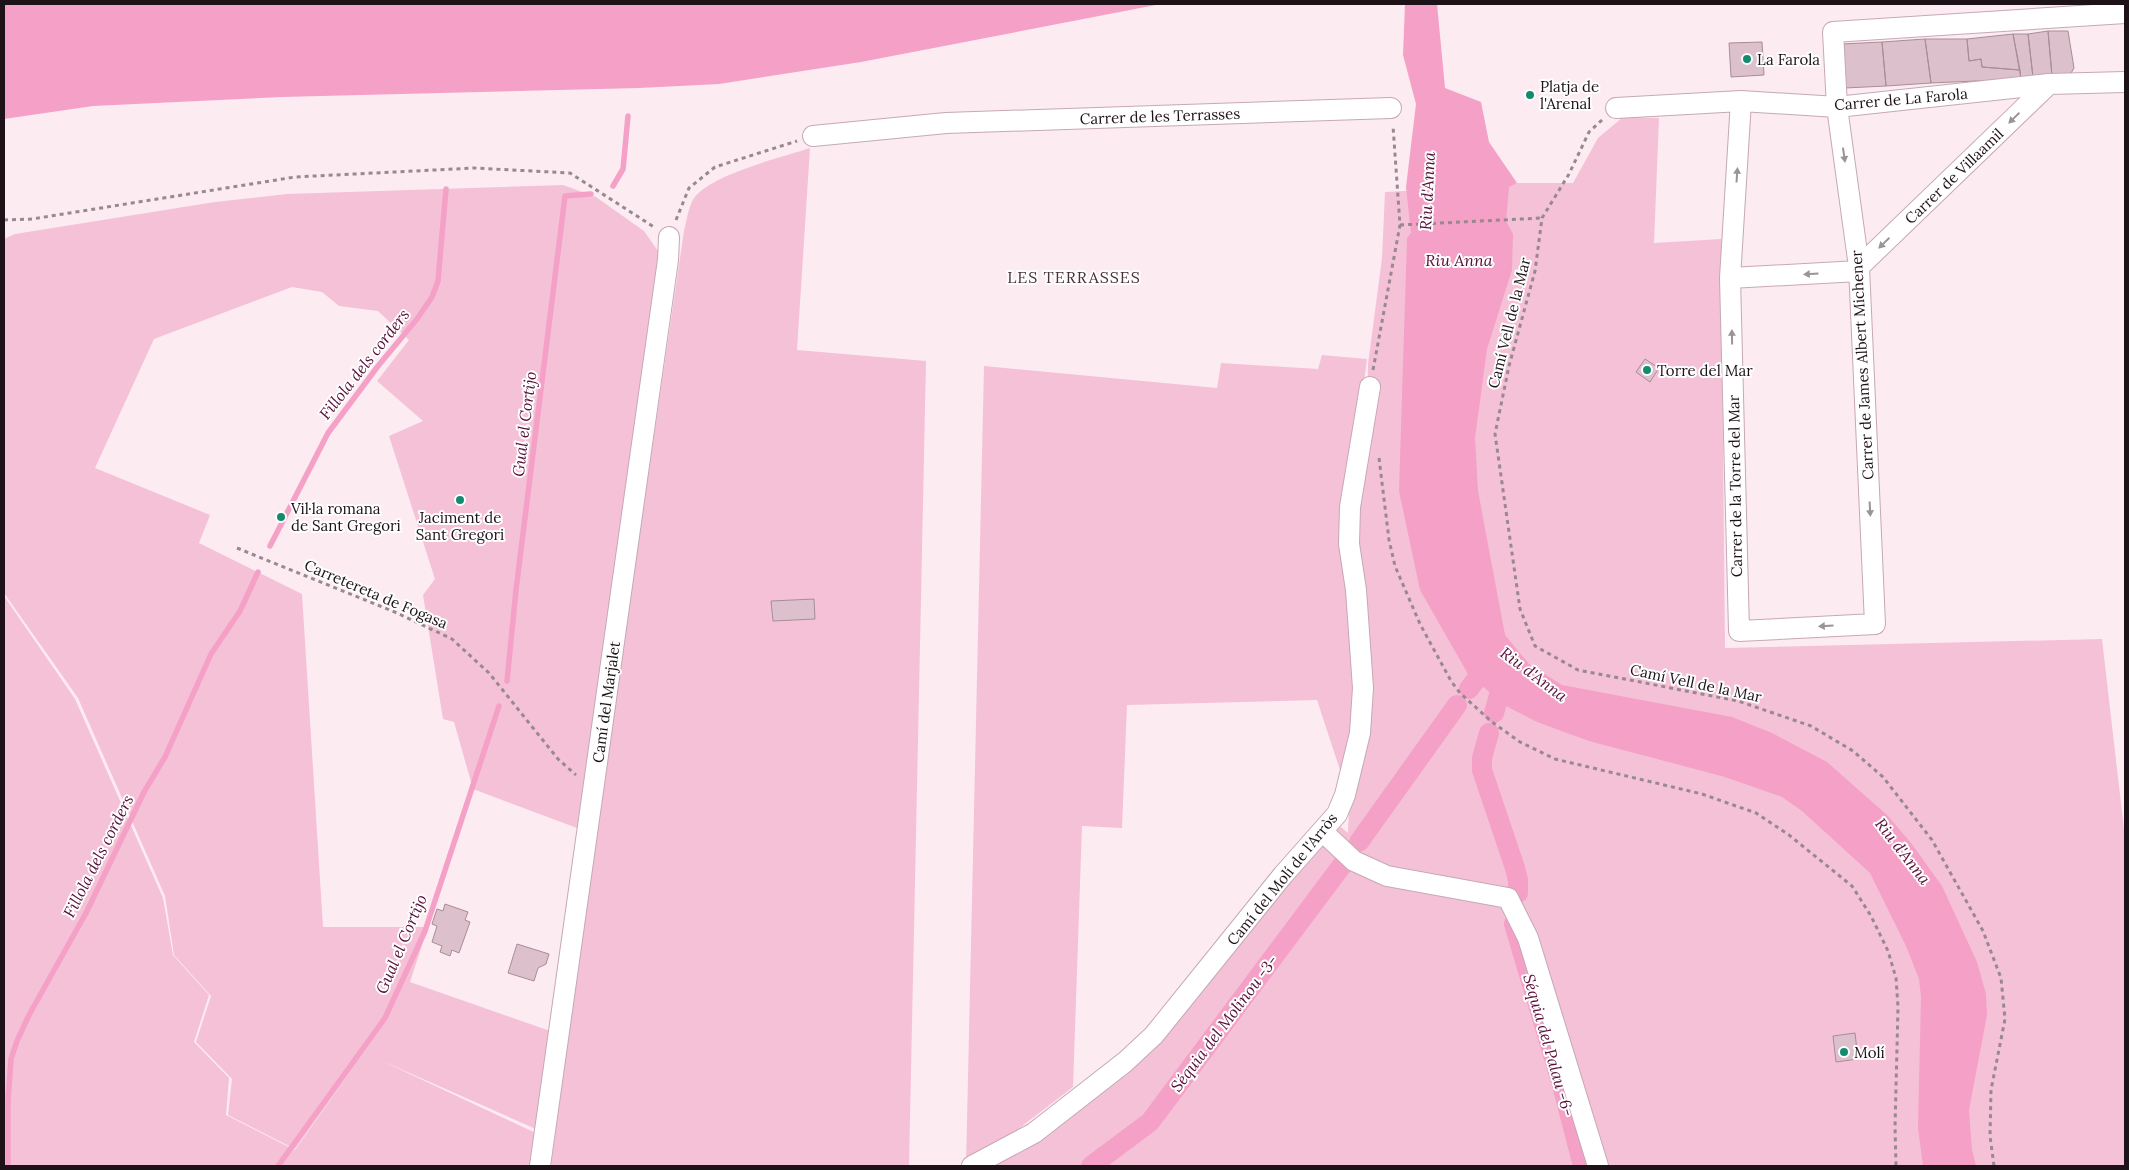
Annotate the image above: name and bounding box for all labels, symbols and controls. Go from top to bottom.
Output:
place label: La Farola [1757,50,1820,69]
marker: La Farola [1741,53,1753,65]
place label: Platja de l'Arenal [1540,77,1599,113]
street label: Carrer de La Farola [1834,84,1969,114]
marker: Platja de l'Arenal [1524,89,1536,101]
street label: Carrer de les Terrasses [1080,104,1241,128]
one-way arrow [2008,112,2020,124]
street label: Carrer de Villaamil [1901,124,2007,228]
one-way arrow [1840,147,1848,163]
water label: Riu d'Anna [1415,151,1439,231]
one-way arrow [1733,167,1741,183]
one-way arrow [1879,237,1891,249]
street label: Carrer de James Albert Michener [1846,249,1877,480]
water label: Riu Anna [1425,250,1493,270]
street label: Camí Vell de la Mar [1484,255,1535,390]
district label: LES TERRASSES [1007,267,1141,287]
one-way arrow [1802,270,1818,278]
water label: Fillola dels corders [315,305,413,423]
one-way arrow [1728,329,1736,345]
place label: Torre del Mar [1657,361,1753,380]
marker: Torre del Mar [1641,364,1653,376]
water label: Gual el Cortijo [508,370,540,478]
street label: Carrer de la Torre del Mar [1724,394,1746,577]
marker: Jaciment de Sant Gregori [454,494,466,506]
place label: Vil·la romana de Sant Gregori [290,499,401,535]
one-way arrow [1866,501,1874,517]
place label: Jaciment de Sant Gregori [416,508,504,544]
marker: Vil·la romana de Sant Gregori [275,511,287,523]
street label: Carretereta de Fogasa [302,555,451,633]
one-way arrow [1818,623,1834,631]
street label: Camí del Marjalet [588,640,624,764]
water label: Riu d'Anna [1497,642,1572,706]
street label: Camí Vell de la Mar [1628,660,1764,706]
water label: Fillola dels corders [58,791,138,921]
street label: Camí del Molí de l'Arròs [1223,809,1341,949]
water label: Riu d'Anna [1871,814,1935,888]
water label: Gual el Cortijo [371,891,431,997]
water label: Séquia del Molinou -3- [1166,951,1282,1095]
water label: Séquia del Palau -6- [1519,971,1579,1119]
place label: Molí [1854,1043,1885,1062]
marker: Molí [1838,1046,1850,1058]

